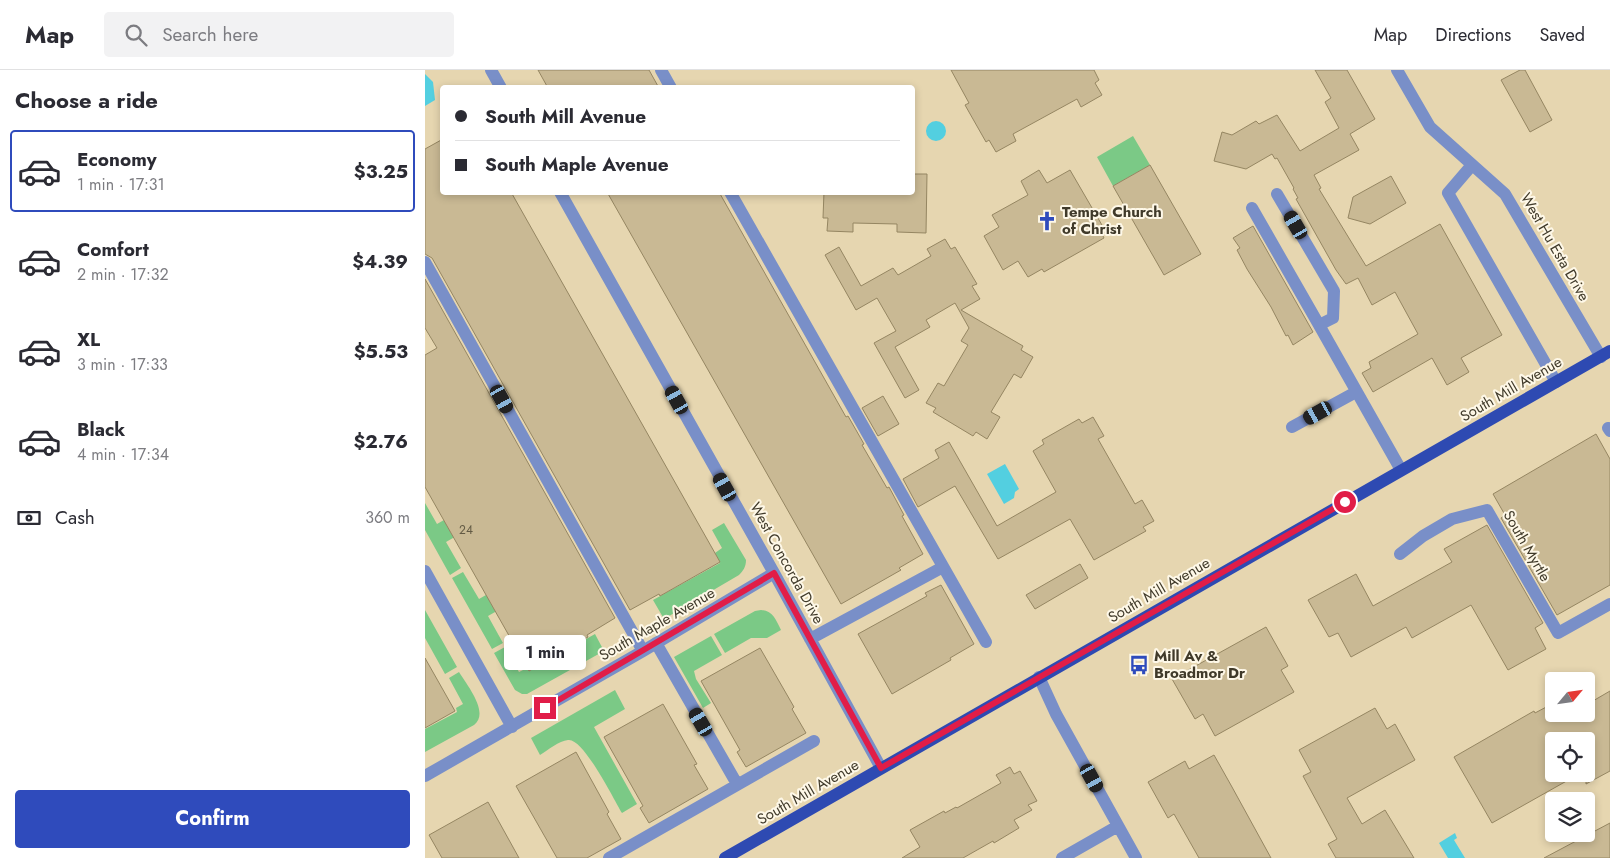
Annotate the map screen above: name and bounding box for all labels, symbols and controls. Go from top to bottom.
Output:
search box [104,12,454,57]
text: Map [25,17,74,52]
icon: search [122,21,150,49]
text: Search here [162,21,258,48]
text: Map [1374,22,1407,48]
text: Directions [1435,22,1511,48]
text: Saved [1539,22,1585,48]
text: Choose a ride [15,84,158,116]
text: South Mill Avenue [485,103,646,130]
text: Economy [77,146,157,173]
icon: car [17,149,62,194]
text: South Maple Avenue [485,151,669,178]
text: $3.25 [354,158,408,185]
text: 1 min · 17:31 [77,173,165,196]
street label: West Hu Esta Drive [1515,189,1595,305]
place label: Tempe Church of Christ [1062,201,1162,240]
car [1282,208,1309,242]
church icon: Tempe Church of Christ [1036,210,1058,232]
text: Comfort [77,236,149,263]
icon: car [17,239,62,284]
text: $4.39 [352,248,408,275]
text: 2 min · 17:32 [77,263,169,286]
text: XL [77,326,100,353]
icon: car [17,329,62,374]
text: $5.53 [354,338,408,365]
street label: South Mill Avenue [1456,351,1566,427]
text: 3 min · 17:33 [77,353,168,376]
car [488,382,515,416]
car [663,383,690,417]
car [1301,399,1334,427]
text: Black [77,416,125,443]
icon: car [17,419,62,464]
text: $2.76 [353,428,408,455]
text: 4 min · 17:34 [77,443,169,466]
car [711,470,738,504]
route start [1334,491,1356,513]
street label: West Concorda Drive [744,498,830,628]
icon: cash [15,504,43,532]
text: Cash [55,504,95,531]
text: 360 m [365,506,410,529]
street label: South Myrtle [1498,506,1556,586]
house number: 24 [459,521,473,539]
street label: South Mill Avenue [1104,552,1214,628]
street label: South Maple Avenue [595,582,719,666]
callout: 1 min [504,636,586,670]
text: 1 min [525,641,565,664]
place label: Mill Av & Broadmor Dr [1154,645,1246,684]
bus stop icon: Mill Av & Broadmor Dr [1128,654,1150,676]
north arrow [1545,672,1595,722]
map controls [1545,672,1595,842]
route end [534,697,556,719]
car [687,705,714,739]
button: locate [1545,732,1595,782]
street label: South Mill Avenue [753,754,863,830]
car [1078,761,1105,795]
button: Confirm [15,790,410,848]
button: layers [1545,792,1595,842]

